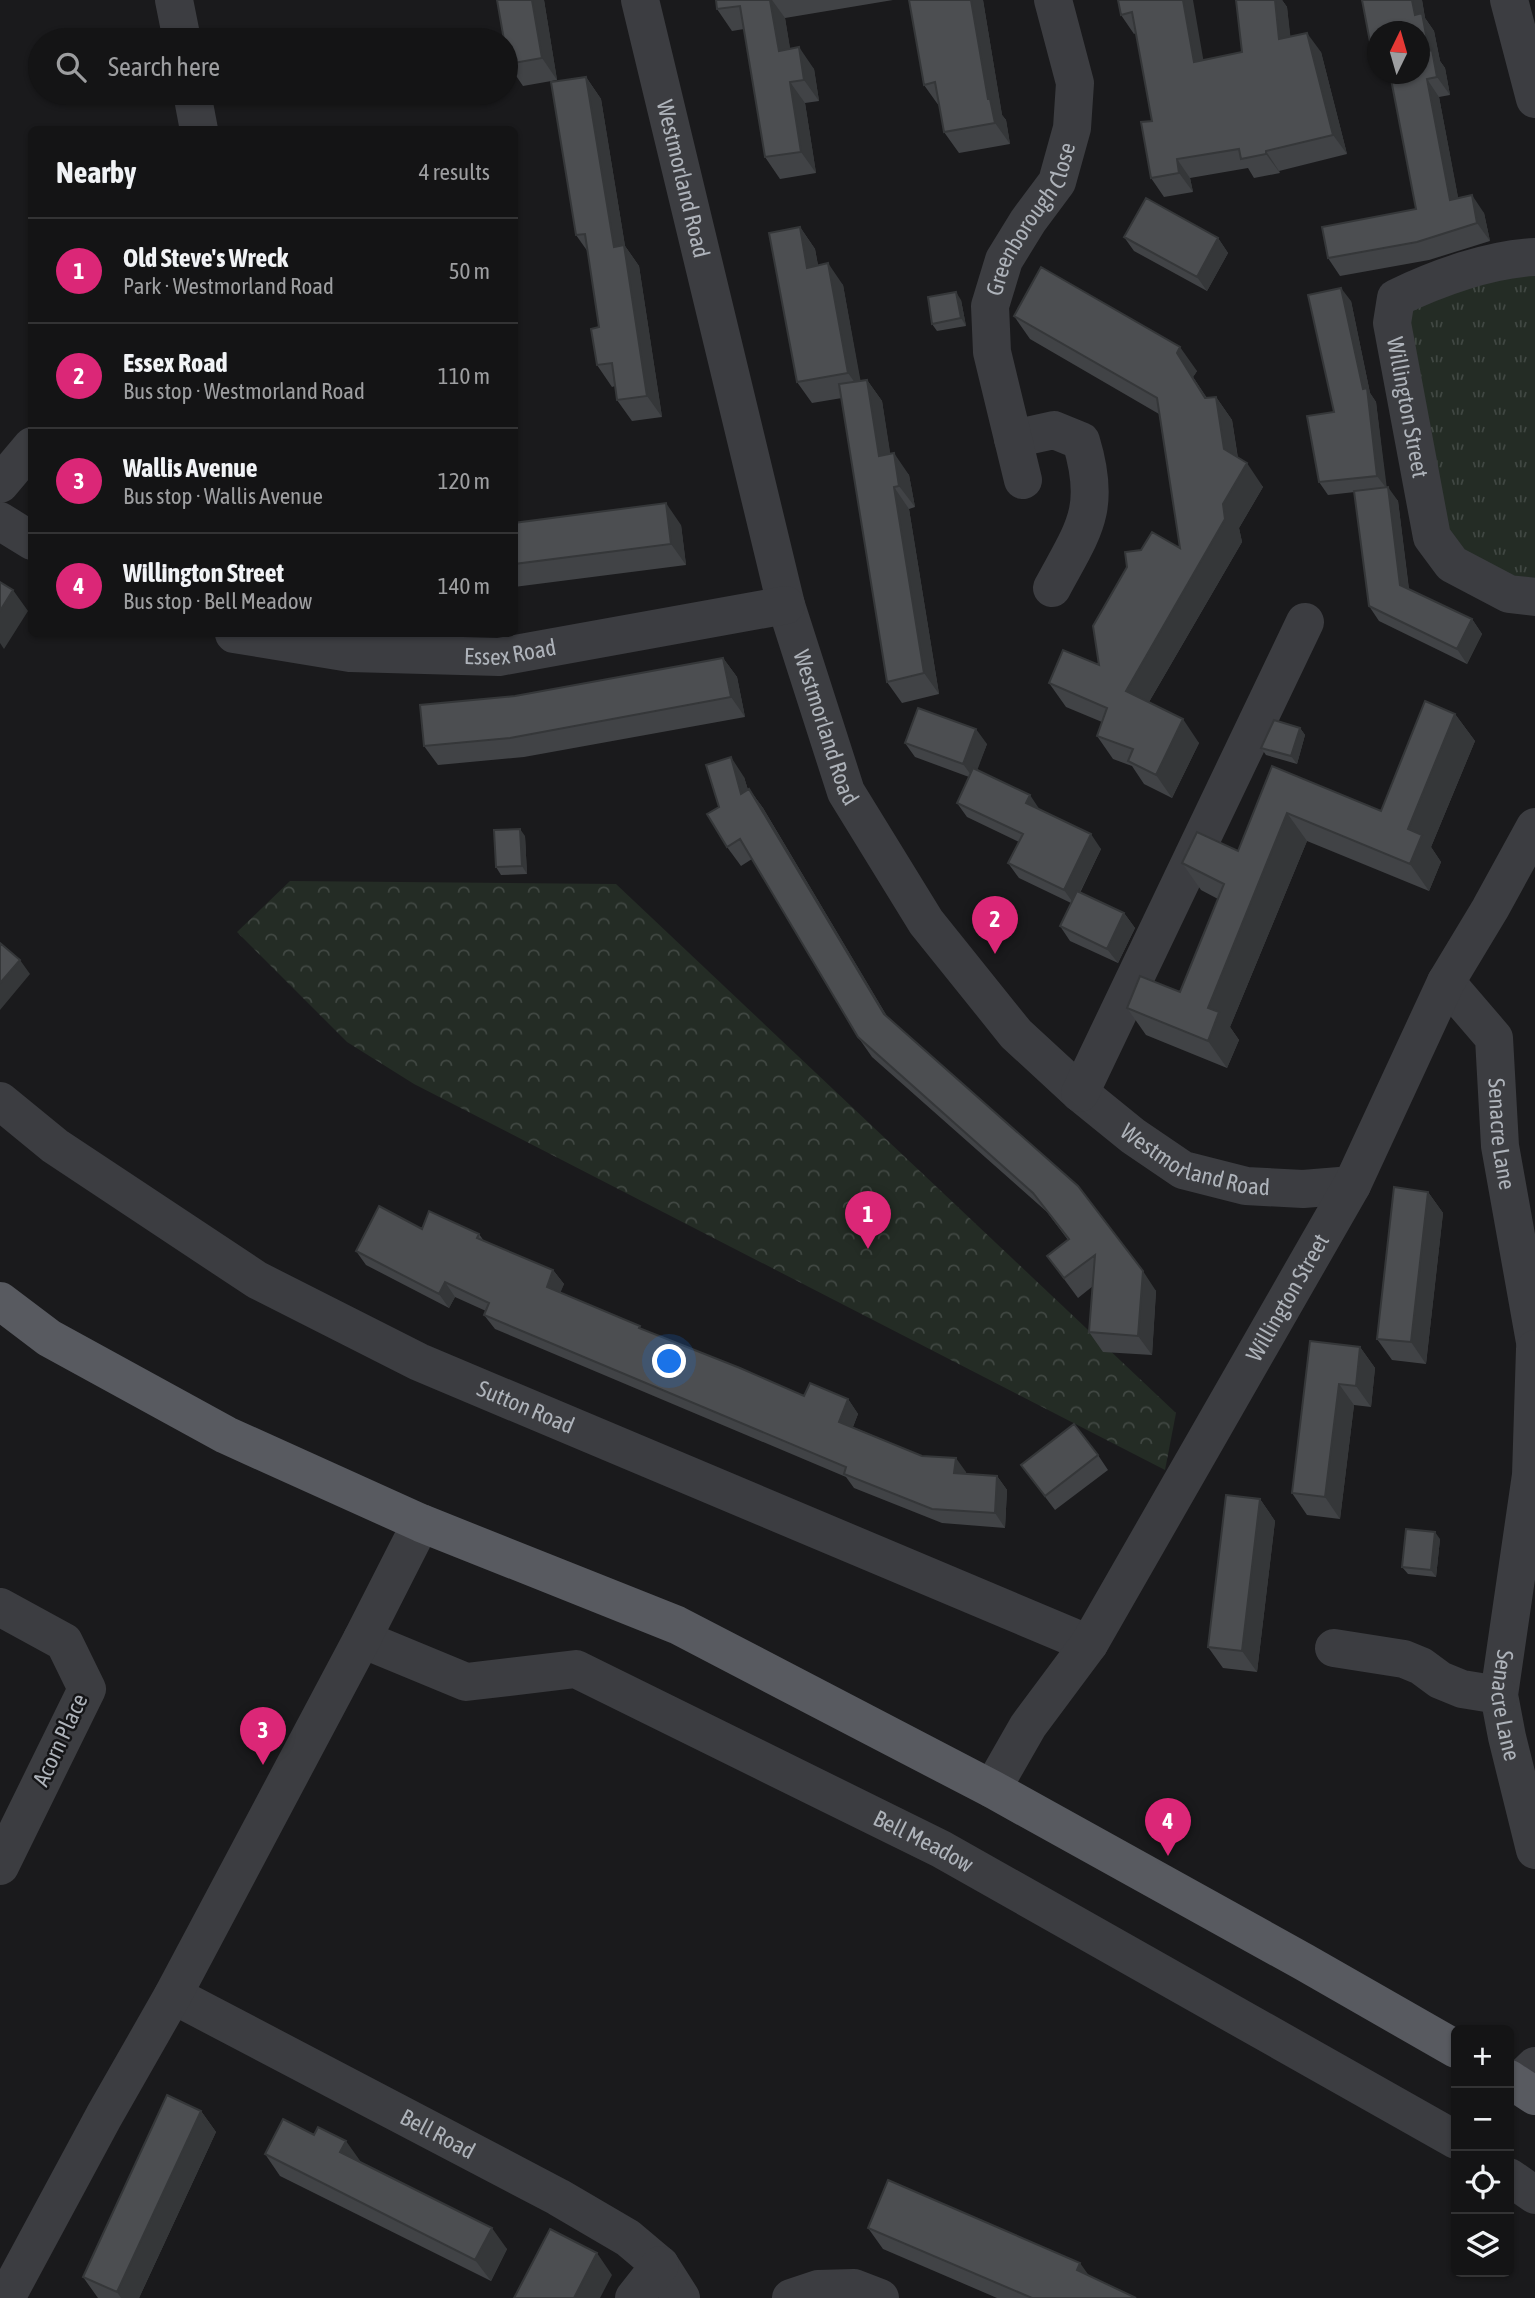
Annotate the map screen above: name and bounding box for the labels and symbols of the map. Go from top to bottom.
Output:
north arrow [1367,21,1430,84]
street label: Westmorland Road [652,97,715,260]
street label: Greenborough Close [981,140,1080,299]
street label: Willington Street [1382,335,1434,480]
street label: Essex Road [464,634,558,670]
street label: Westmorland Road [788,647,864,810]
pin: 2 [972,896,1018,954]
street label: Senacre Lane [1483,1077,1521,1192]
street label: Westmorland Road [1115,1118,1270,1200]
pin: 1 [845,1191,891,1249]
street label: Willington Street [1241,1229,1334,1366]
your location [652,1344,686,1378]
street label: Sutton Road [473,1375,578,1439]
street label: Senacre Lane [1486,1648,1525,1763]
street label: Acorn Place [27,1690,93,1790]
pin: 3 [240,1707,286,1765]
pin: 4 [1145,1798,1191,1856]
street label: Bell Meadow [869,1805,978,1878]
street label: Bell Road [396,2104,480,2164]

